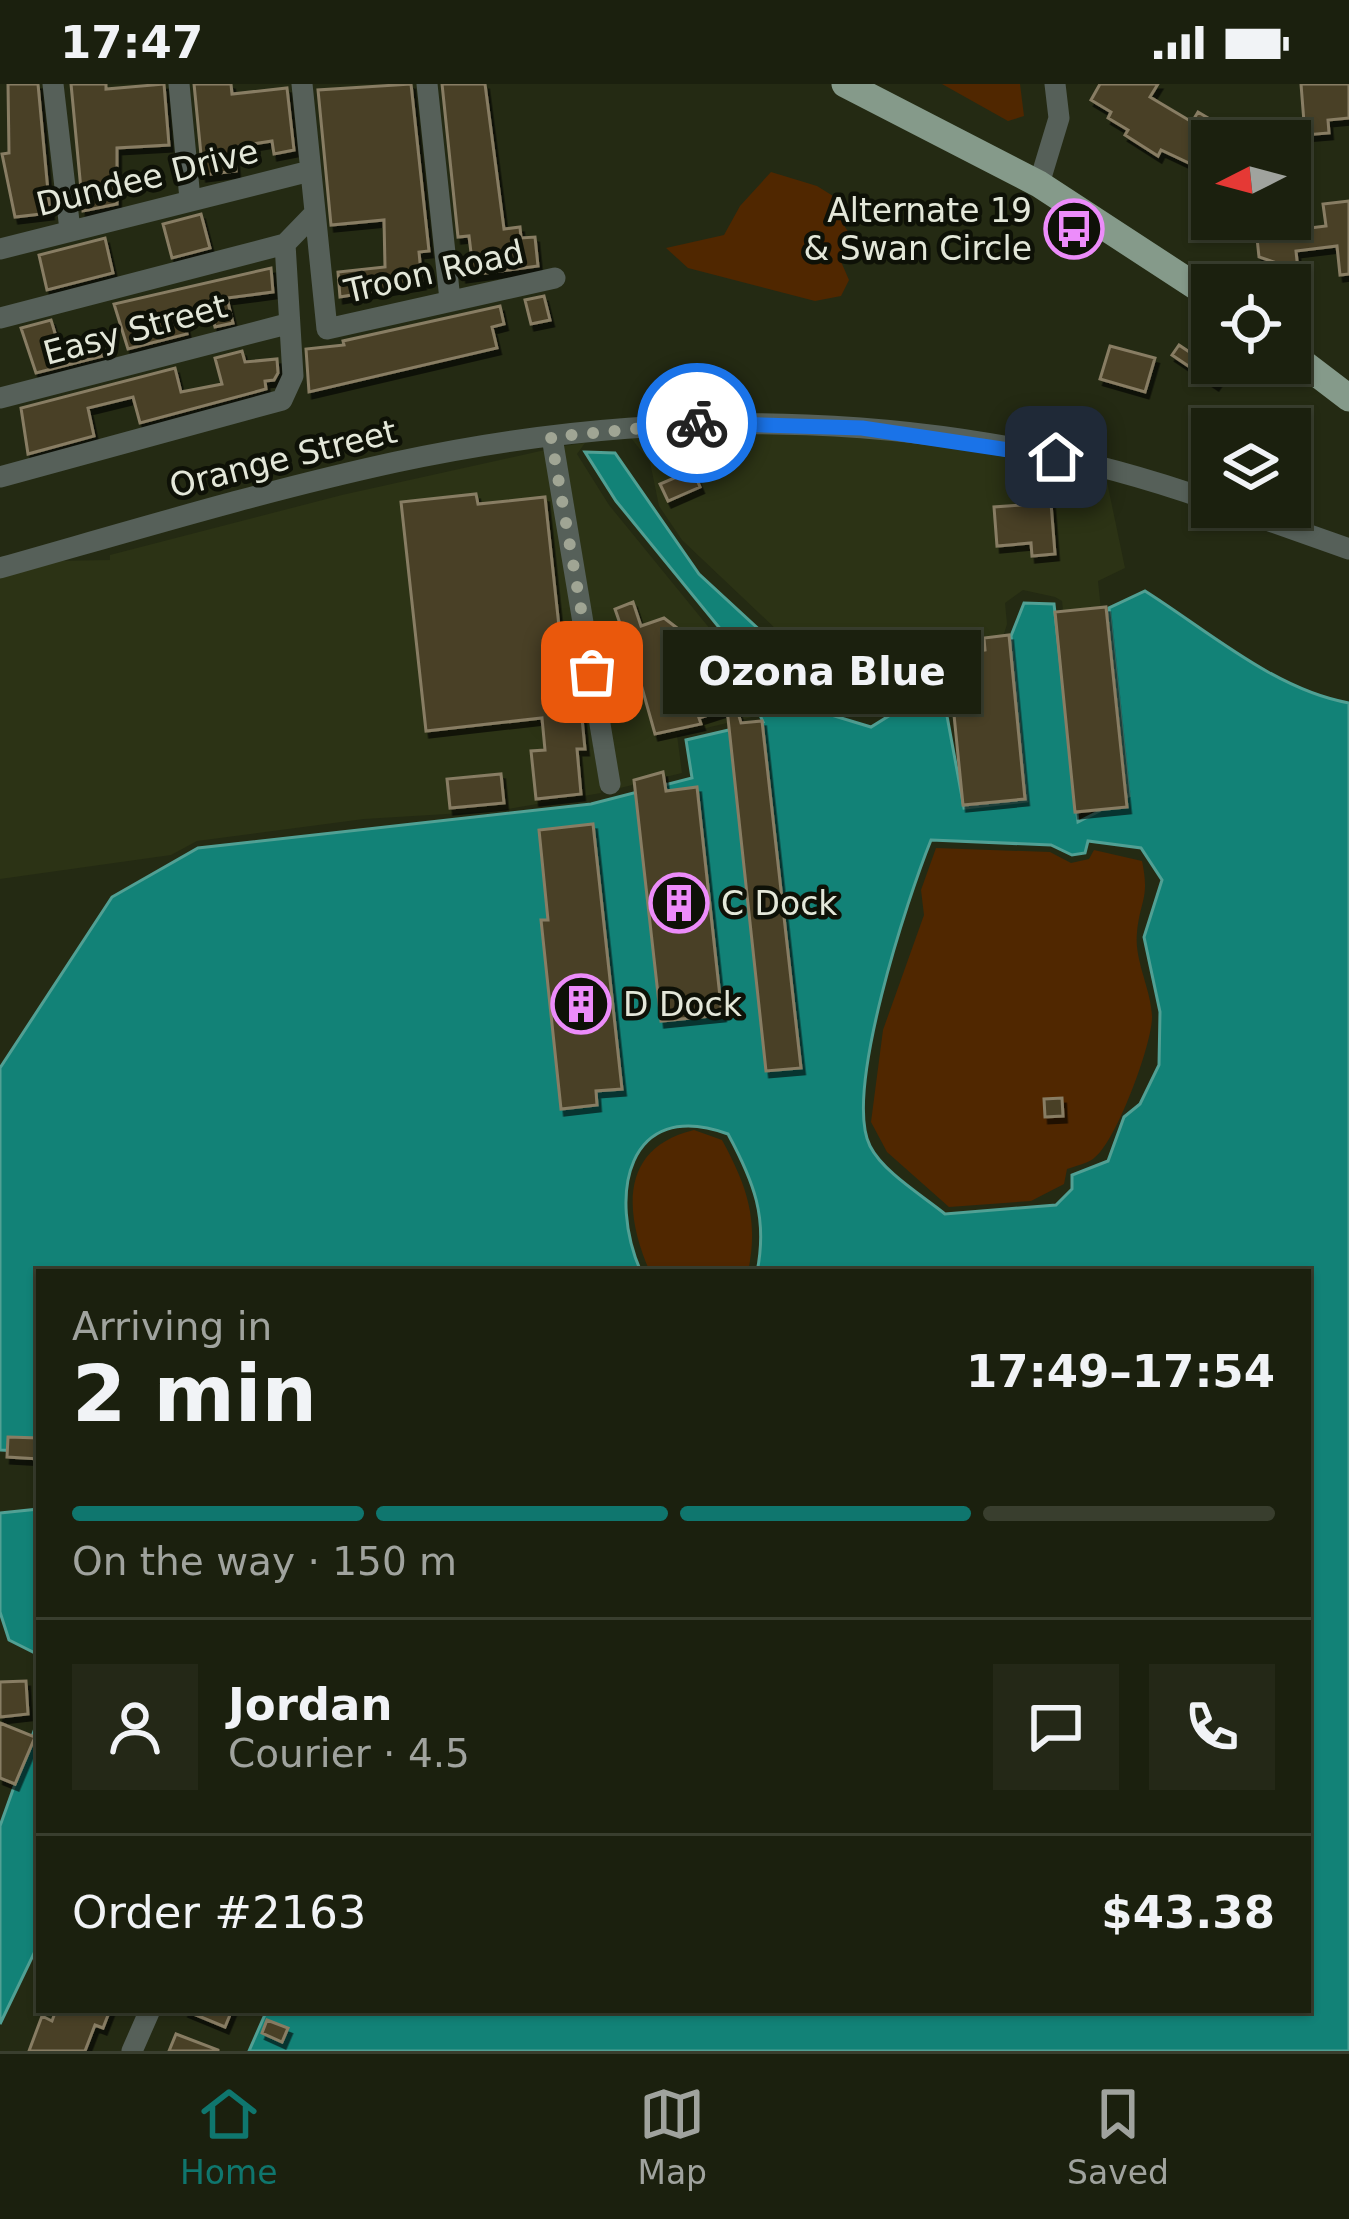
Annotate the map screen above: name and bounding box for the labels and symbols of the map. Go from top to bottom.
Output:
north arrow [1191,120,1311,240]
street label: Dundee Drive [32,131,262,224]
place label: Alternate 19 & Swan Circle [804,191,1032,268]
bus stop icon: Alternate 19 & Swan Circle [1043,198,1105,260]
street label: Troon Road [340,232,528,311]
street label: Easy Street [39,286,231,373]
courier [637,363,757,483]
pin [1005,406,1107,508]
street label: Orange Street [166,411,401,506]
pin [541,621,643,723]
callout: Ozona Blue [664,630,982,714]
building icon: C Dock [648,872,710,934]
place label: C Dock [721,884,838,923]
building icon: D Dock [550,973,612,1035]
place label: D Dock [623,985,743,1024]

